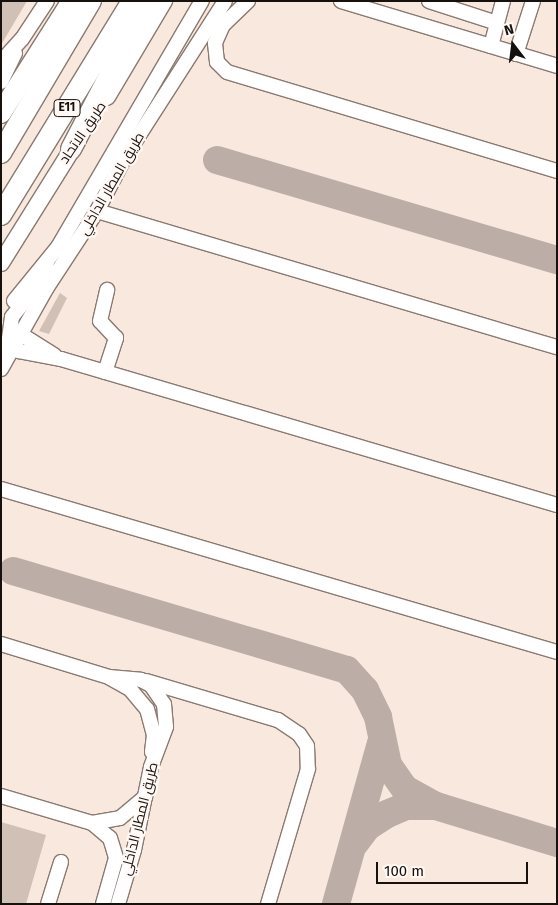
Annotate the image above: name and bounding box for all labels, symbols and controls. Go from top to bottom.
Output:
north arrow [488,20,538,70]
text: N [502,21,516,39]
road number: E11 [53,99,81,118]
street label: طريق الاتحاد [56,99,110,167]
street label: طريق المطار الداخلي [76,130,148,238]
street label: طريق المطار الداخلي [118,761,162,877]
scale bar [378,852,530,884]
text: 100 m [384,862,424,880]

